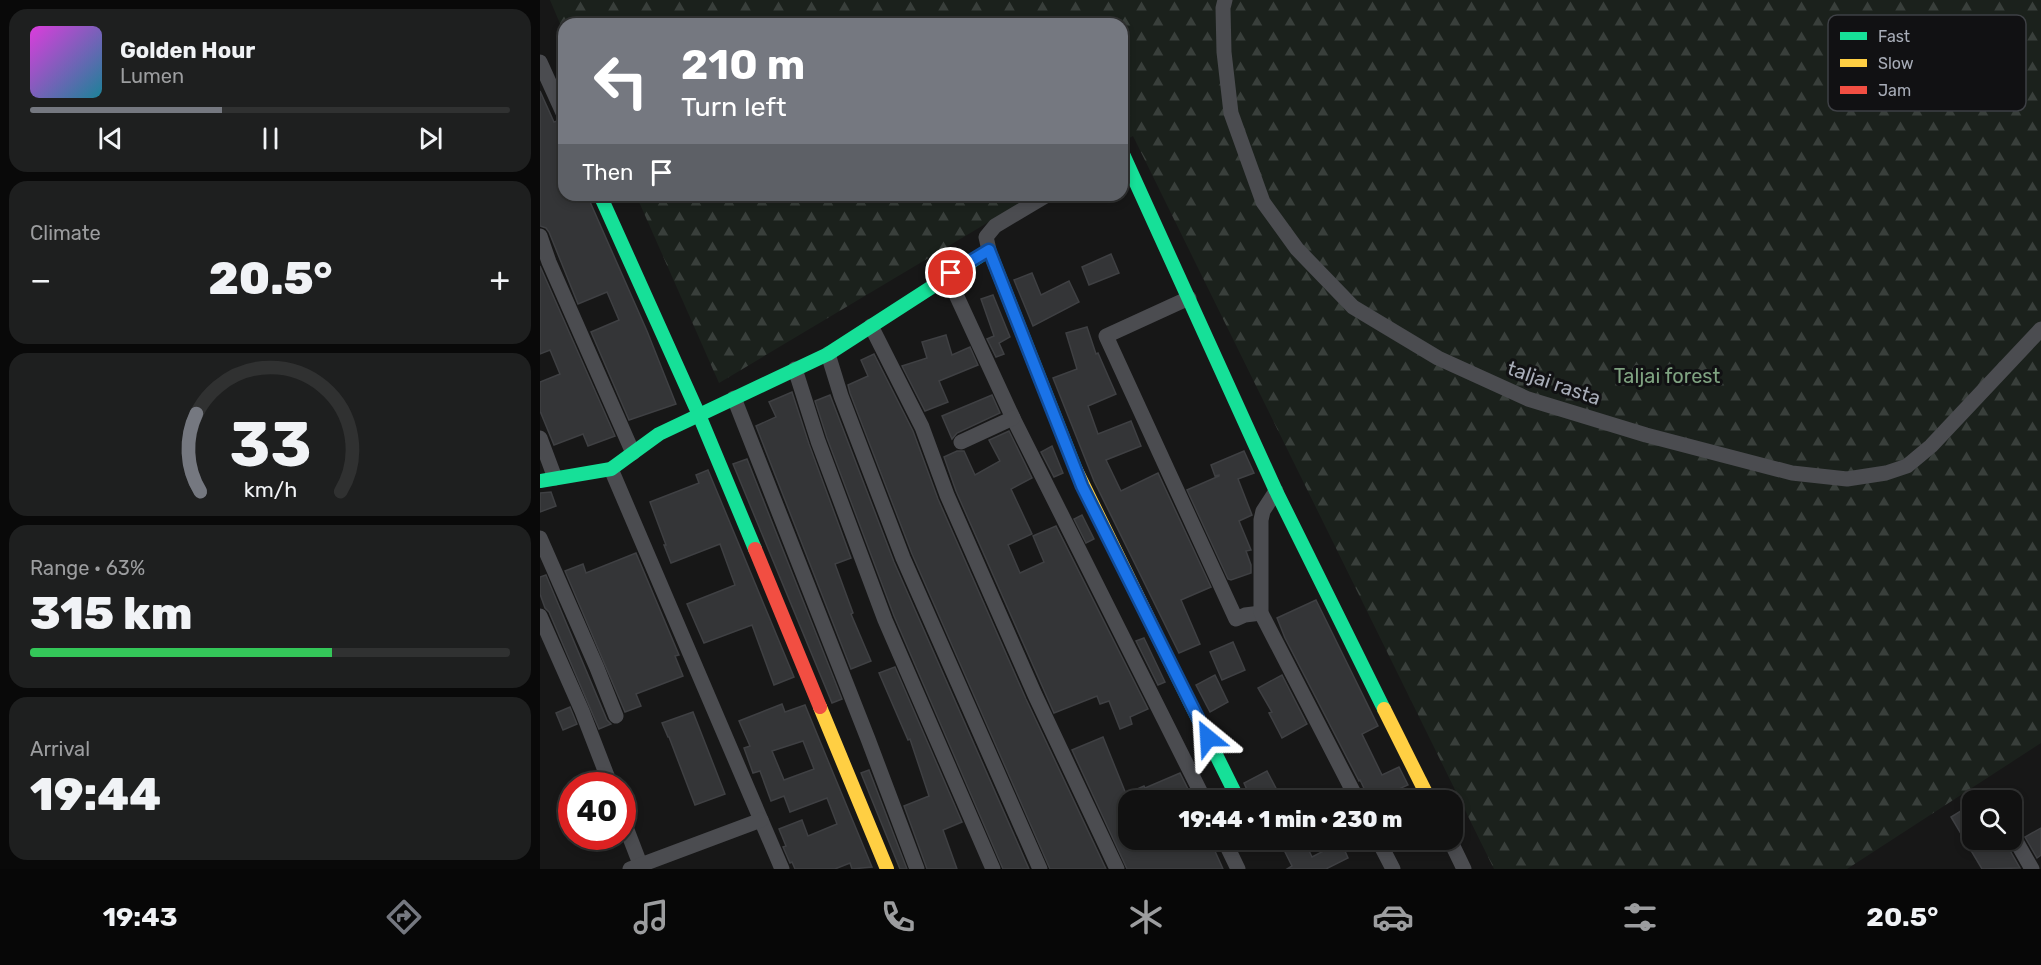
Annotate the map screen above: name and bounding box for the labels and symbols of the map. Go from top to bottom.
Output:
legend [1828,15,2026,111]
text: Fast [1878,27,1910,46]
text: Slow [1878,54,1914,73]
text: Jam [1878,81,1911,100]
pin [925,247,976,298]
street label: taljai rasta [1504,356,1604,410]
park label: Taljai forest [1614,364,1721,388]
position arrow [1176,706,1240,770]
speed limit sign: 40 [558,772,636,850]

